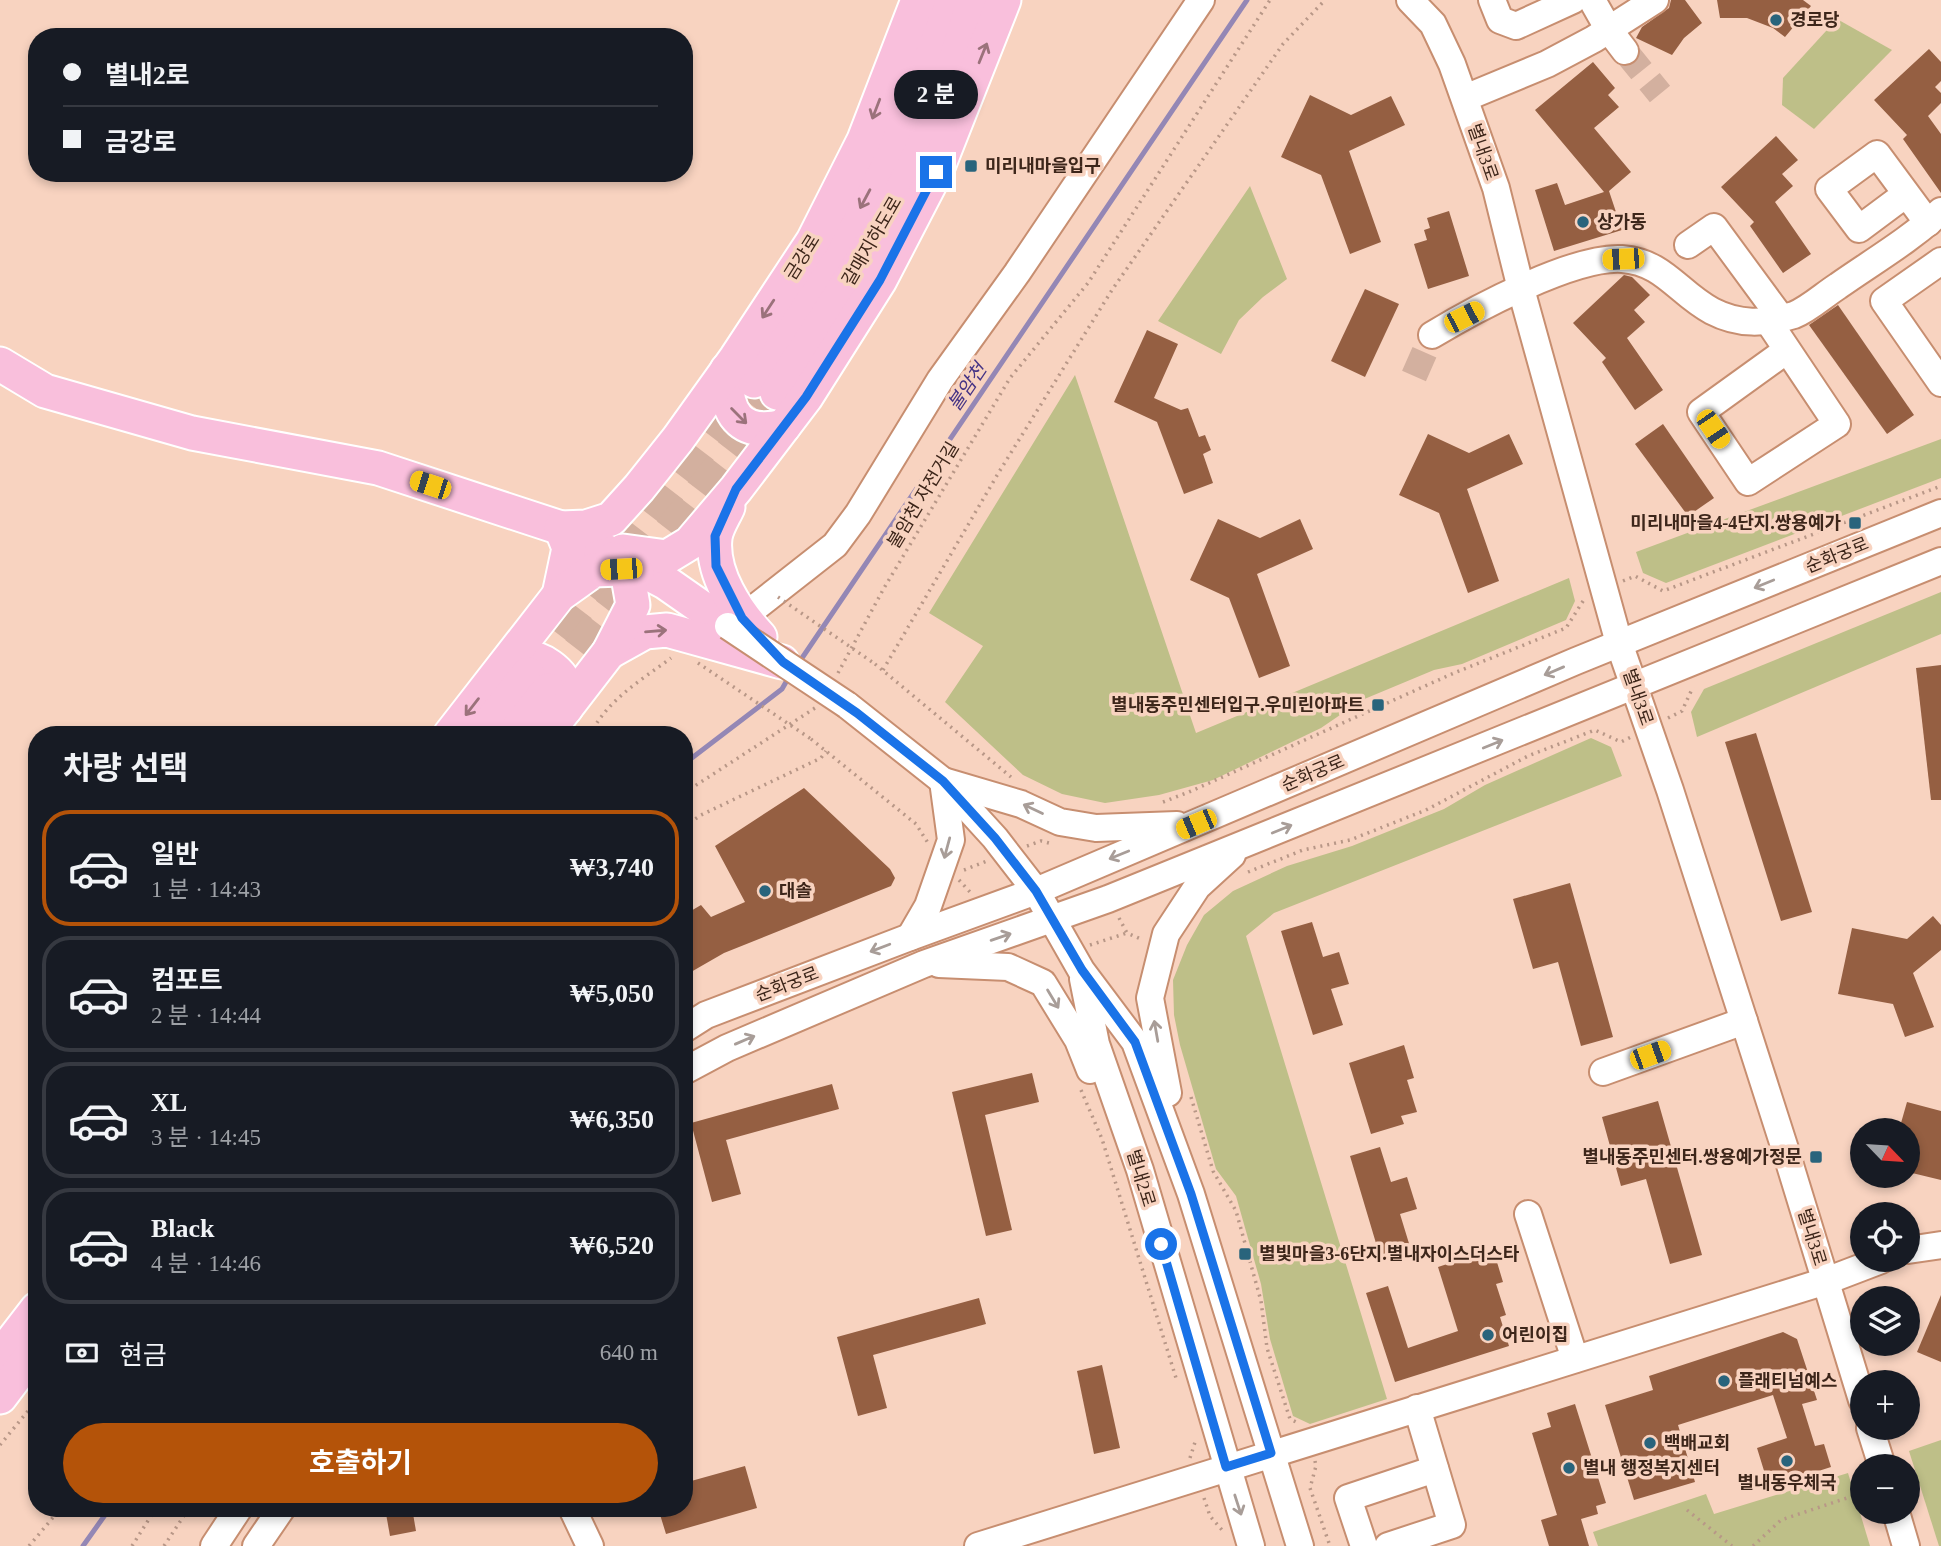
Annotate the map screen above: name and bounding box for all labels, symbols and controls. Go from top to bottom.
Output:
place label: 경로당 [1790,10,1840,30]
marker: 경로당 [1768,12,1784,28]
one-way arrow [978,42,991,64]
text: 별내2로 [105,61,190,90]
callout: 2 분 [894,71,978,120]
text: 2 분 [917,82,955,107]
one-way arrow [868,98,881,120]
street label: 별내3로 [1464,121,1502,183]
text: 금강로 [105,128,177,157]
route end [920,156,952,188]
place label: 미리내마을입구 [985,156,1101,176]
marker: 미리내마을입구 [963,158,979,174]
one-way arrow [858,188,872,208]
street label: 갈매지하도로 [838,193,906,289]
place label: 상가동 [1597,212,1647,232]
marker: 상가동 [1575,214,1591,230]
street label: 금강로 [780,231,824,283]
car [1602,248,1645,270]
car [1441,298,1488,336]
one-way arrow [761,299,776,318]
water label: 불암천 [944,358,991,415]
car [1693,406,1734,452]
one-way arrow [730,408,747,425]
street label: 불암천 자전거길 [883,438,963,552]
car [407,469,454,501]
place label: 미리내마을4-4단지.쌍용예가 [1630,513,1841,533]
marker: 미리내마을4-4단지.쌍용예가 [1847,515,1863,531]
street label: 순화궁로 [1803,533,1871,577]
car [600,557,643,581]
one-way arrow [1754,579,1776,592]
one-way arrow [644,625,667,638]
one-way arrow [1543,665,1565,678]
street label: 별내3로 [1619,666,1657,728]
place label: 별내동주민센터입구.우미린아파트 [1111,695,1364,715]
one-way arrow [465,697,480,716]
marker: 별내동주민센터입구.우미린아파트 [1370,697,1386,713]
one-way arrow [1482,737,1504,750]
text: 차량 선택 [63,750,189,786]
street label: 순화궁로 [1279,751,1347,795]
one-way arrow [1023,802,1044,816]
car [1173,806,1220,842]
one-way arrow [1271,821,1292,834]
one-way arrow [940,836,953,859]
icon: car [67,837,130,900]
text: 일반 [151,840,199,869]
one-way arrow [1108,850,1130,863]
text: ₩3,740 [570,853,654,882]
text: 1 분 · 14:43 [151,877,261,902]
place label: 대솔 [779,881,812,901]
marker: 대솔 [757,883,773,899]
one-way arrow [990,930,1012,942]
one-way arrow [869,943,891,956]
icon: car [67,963,130,1026]
street label: 순화궁로 [752,963,822,1005]
text: 컴포트 [151,966,223,995]
text: ₩5,050 [570,979,654,1008]
one-way arrow [1046,989,1060,1009]
text: 2 분 · 14:44 [151,1003,261,1028]
one-way arrow [1149,1020,1162,1043]
one-way arrow [734,1033,755,1046]
car [1627,1038,1674,1072]
text: XL [151,1088,187,1117]
icon: car [67,1089,130,1152]
text: ₩6,350 [570,1105,654,1134]
north arrow [1850,1118,1920,1188]
map controls [1850,1118,1920,1524]
text: 3 분 · 14:45 [151,1125,261,1150]
street label: 별내2로 [1123,1147,1159,1209]
place label: 별내동주민센터.쌍용예가정문 [1582,1147,1802,1167]
marker: 별내동주민센터.쌍용예가정문 [1808,1149,1824,1165]
button: locate [1850,1202,1920,1272]
street label: 별내3로 [1794,1206,1830,1268]
text: Black [151,1214,215,1243]
icon: car [67,1215,130,1278]
route start [1145,1228,1177,1260]
text: ₩6,520 [570,1231,654,1260]
place label: 별빛마을3-6단지.별내자이스더스타 [1259,1244,1520,1264]
marker: 별빛마을3-6단지.별내자이스더스타 [1237,1246,1253,1262]
text: 4 분 · 14:46 [151,1251,261,1276]
button: layers [1850,1286,1920,1356]
place label: 어린이집 [1502,1325,1568,1345]
marker: 어린이집 [1480,1327,1496,1343]
icon: cash [63,1334,101,1372]
text: 640 m [600,1340,658,1365]
text: 현금 [119,1341,167,1370]
button: + [1850,1370,1920,1440]
place label: 플래티넘예스 [1738,1371,1837,1391]
marker: 플래티넘예스 [1716,1373,1732,1389]
button: 호출하기 [63,1423,658,1503]
place label: 백배교회 [1664,1433,1730,1453]
marker: 백배교회 [1642,1435,1658,1451]
marker: 별내동우체국 [1779,1453,1795,1469]
button: − [1850,1454,1920,1524]
place label: 별내 행정복지센터 [1583,1458,1720,1478]
marker: 별내 행정복지센터 [1561,1460,1577,1476]
place label: 별내동우체국 [1737,1473,1837,1493]
one-way arrow [1233,1494,1246,1516]

